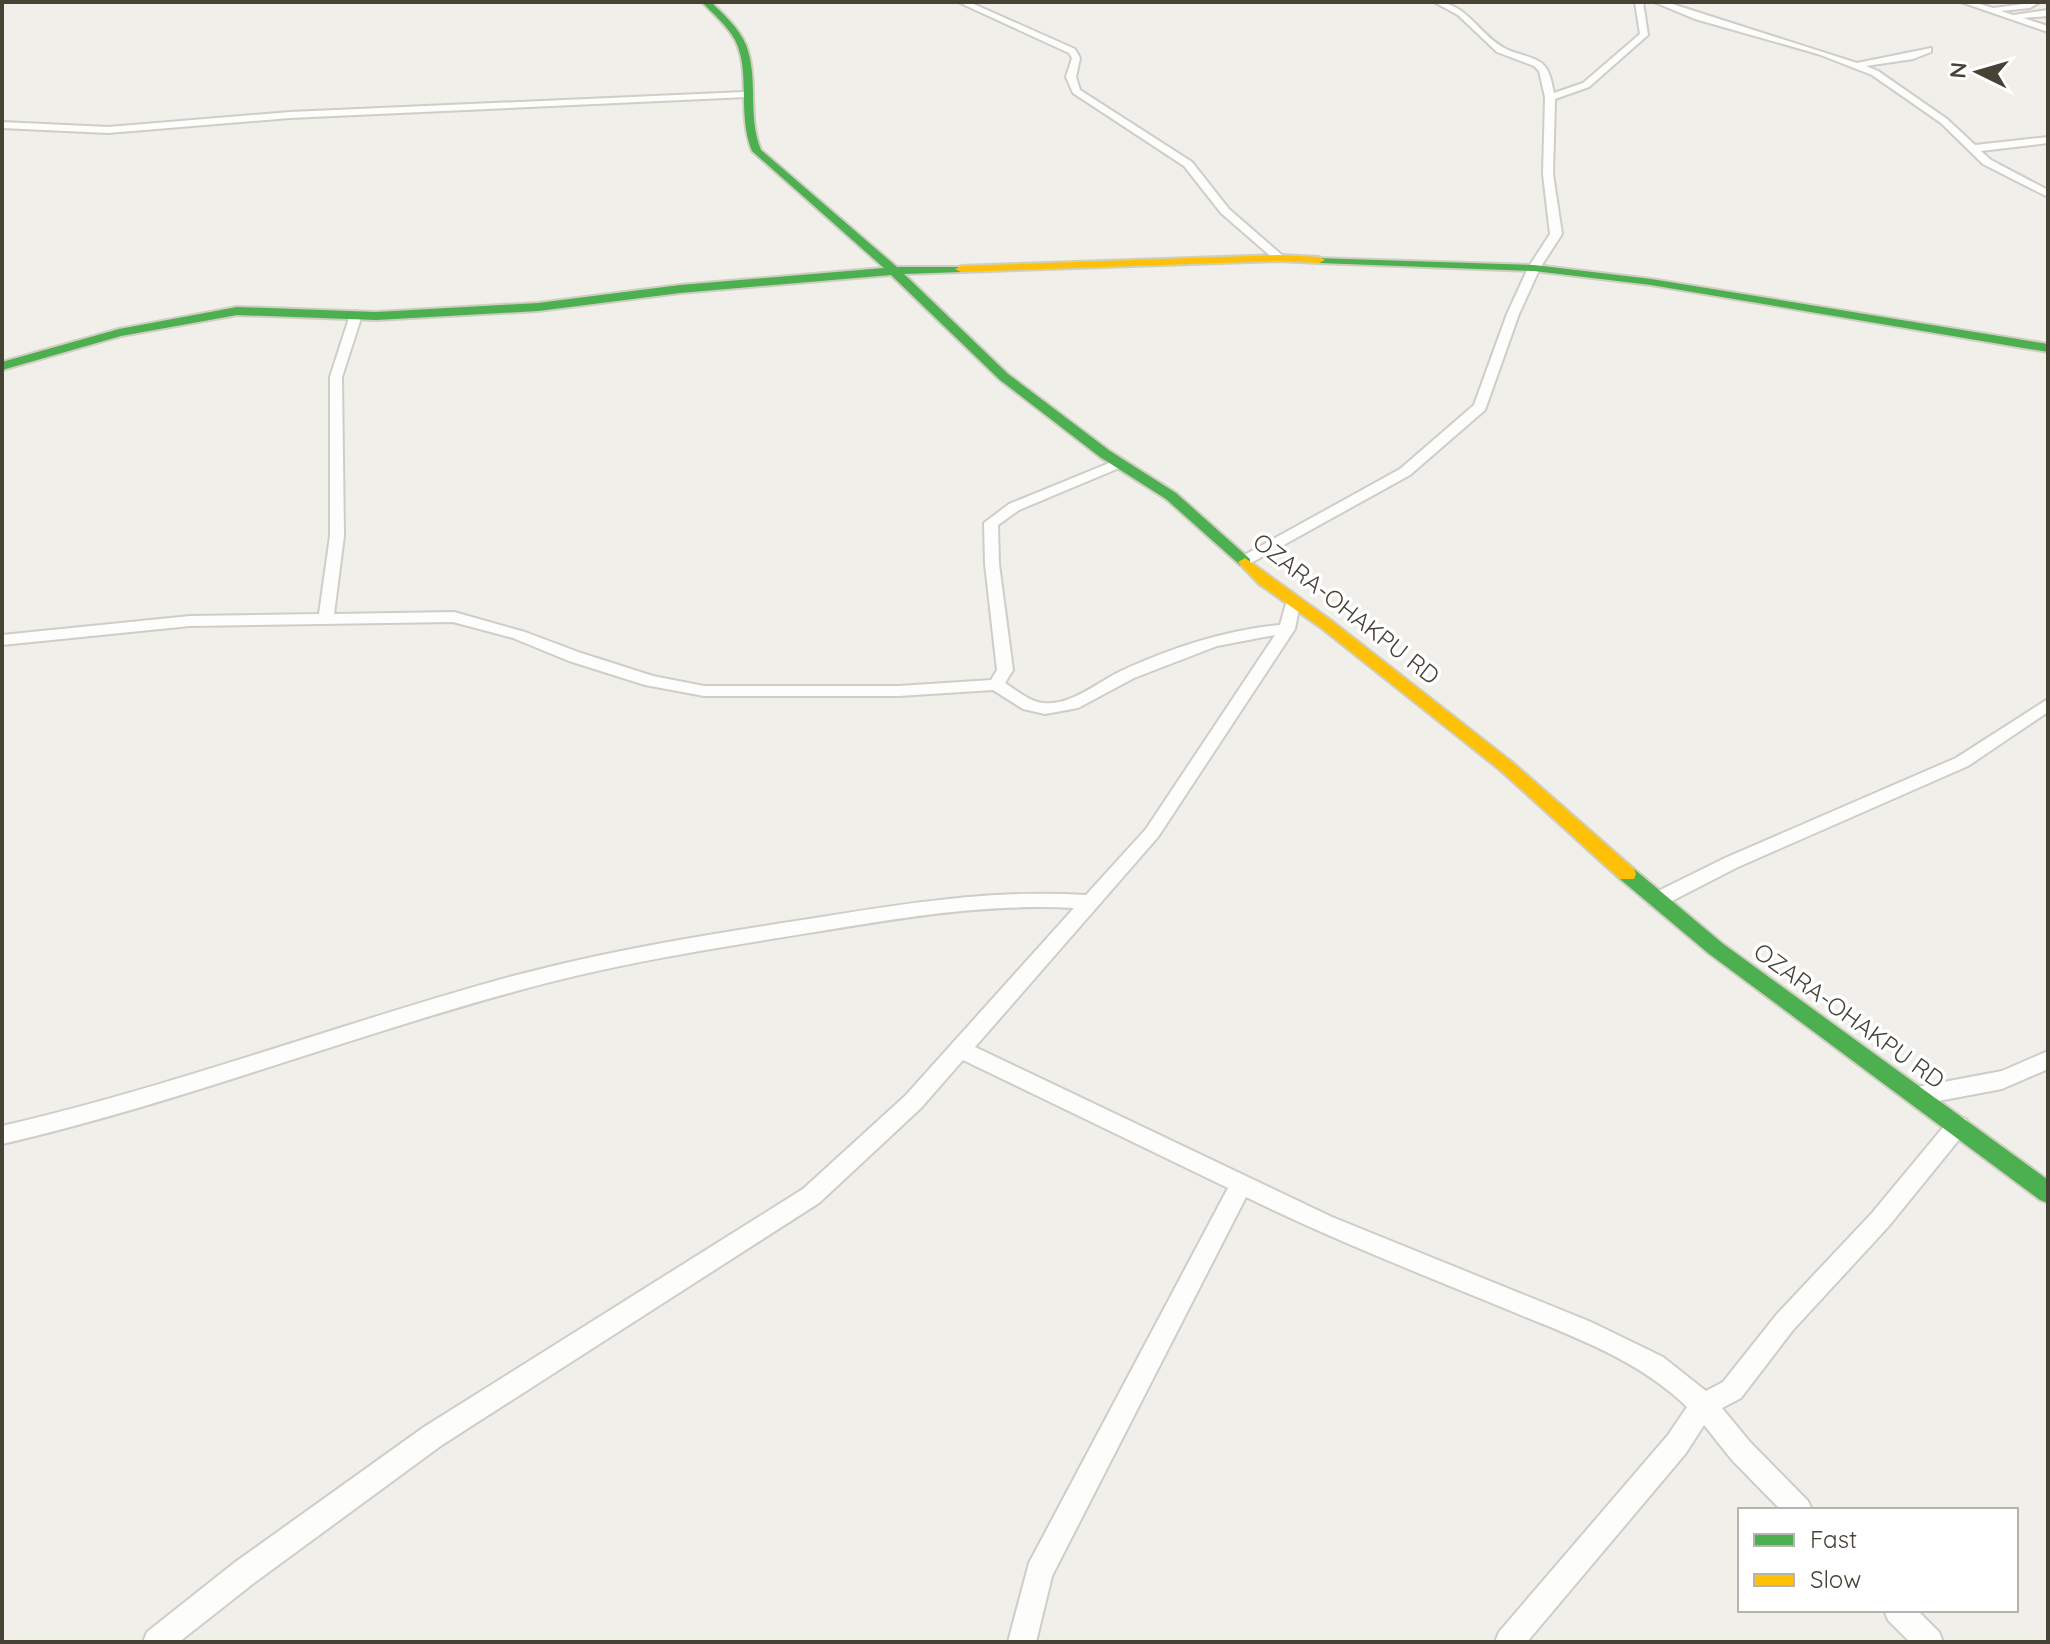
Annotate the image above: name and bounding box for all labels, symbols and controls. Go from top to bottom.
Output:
north arrow [1938,32,2018,112]
text: N [1943,61,1973,80]
street label: OZARA-OHAKPU RD [1247,526,1446,690]
street label: OZARA-OHAKPU RD [1748,936,1951,1095]
legend [1738,1508,2018,1612]
text: Fast [1810,1524,1857,1554]
text: Slow [1810,1564,1861,1594]

